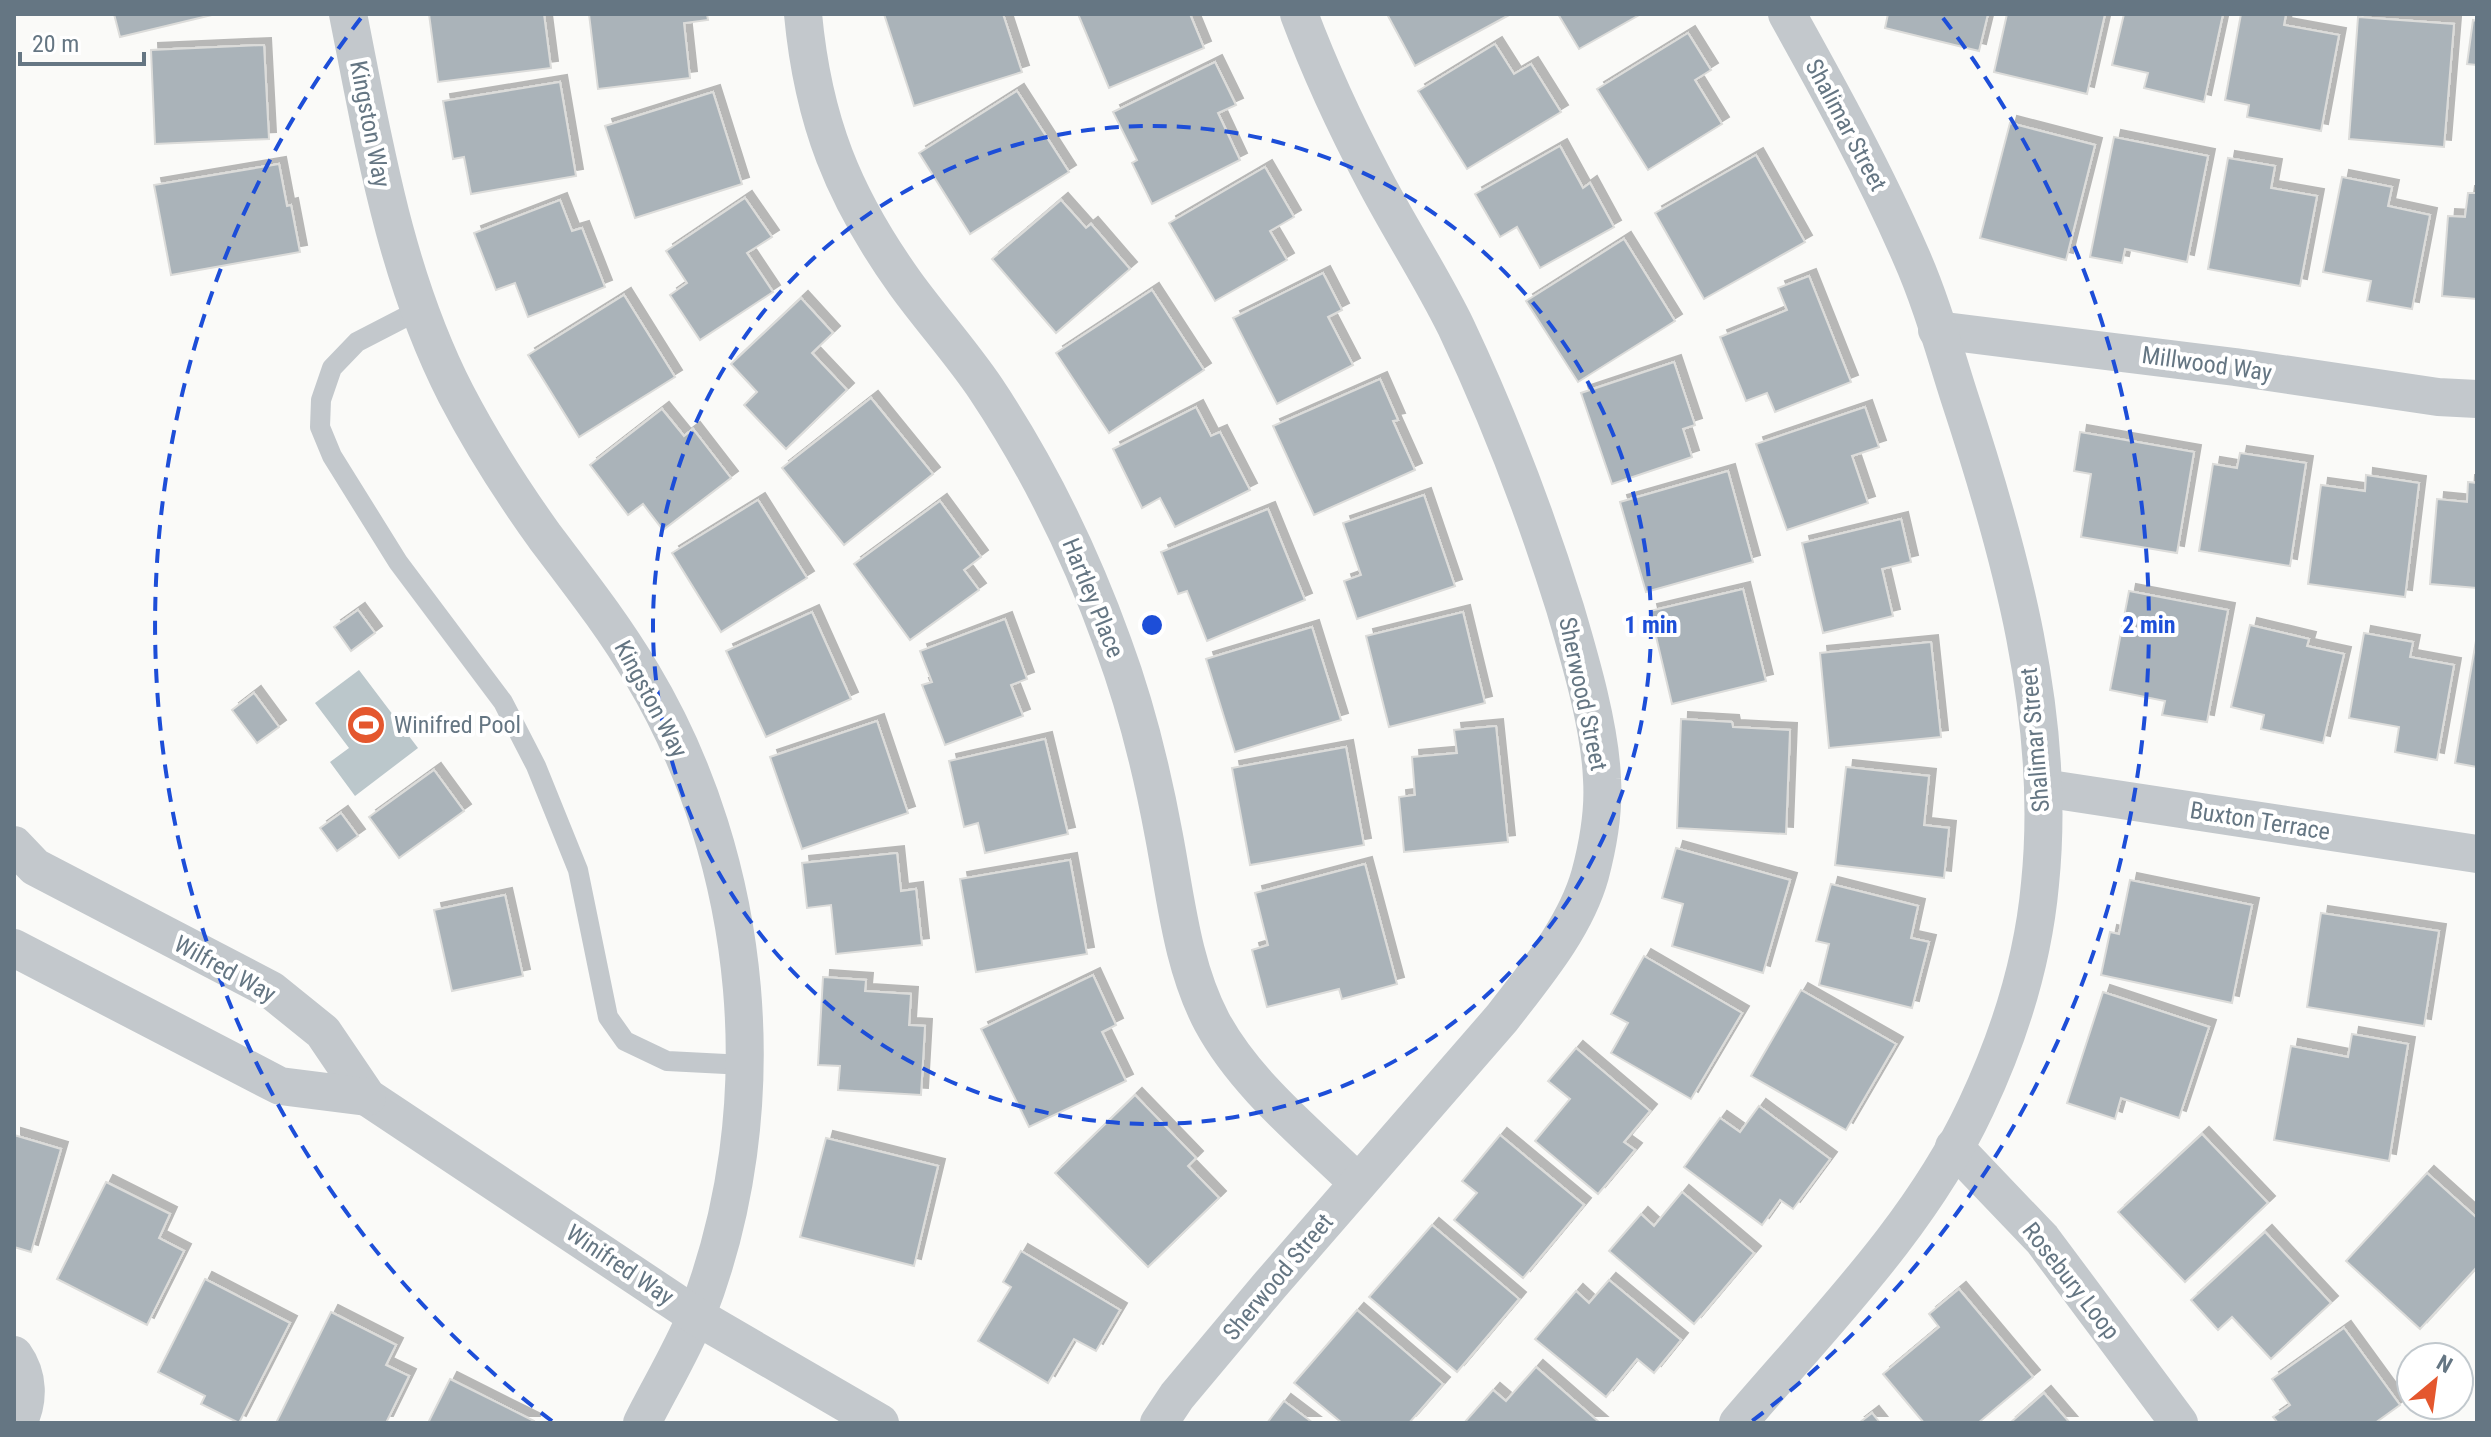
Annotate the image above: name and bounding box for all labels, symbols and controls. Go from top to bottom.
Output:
scale bar [20,16,144,66]
text: 20 m [32,30,79,58]
street label: Shalimar Street [1800,54,1892,196]
street label: Kingston Way [344,58,396,190]
street label: Millwood Way [2140,341,2274,387]
street label: Hartley Place [1056,534,1130,662]
centre of rings [1138,611,1166,639]
text: 1 min [1624,611,1678,639]
text: 2 min [2122,611,2176,639]
street label: Sherwood Street [1553,615,1613,773]
street label: Kingston Way [609,636,693,762]
street label: Shalimar Street [2015,666,2055,814]
sports icon: Winifred Pool [345,704,387,746]
place label: Winifred Pool [394,711,521,739]
street label: Buxton Terrace [2188,796,2332,846]
street label: Wilfred Way [169,930,281,1008]
street label: Sherwood Street [1217,1208,1339,1346]
street label: Rosebury Loop [2017,1217,2125,1345]
street label: Winifred Way [561,1219,679,1311]
north arrow [2395,1341,2475,1421]
text: N [2432,1350,2456,1378]

